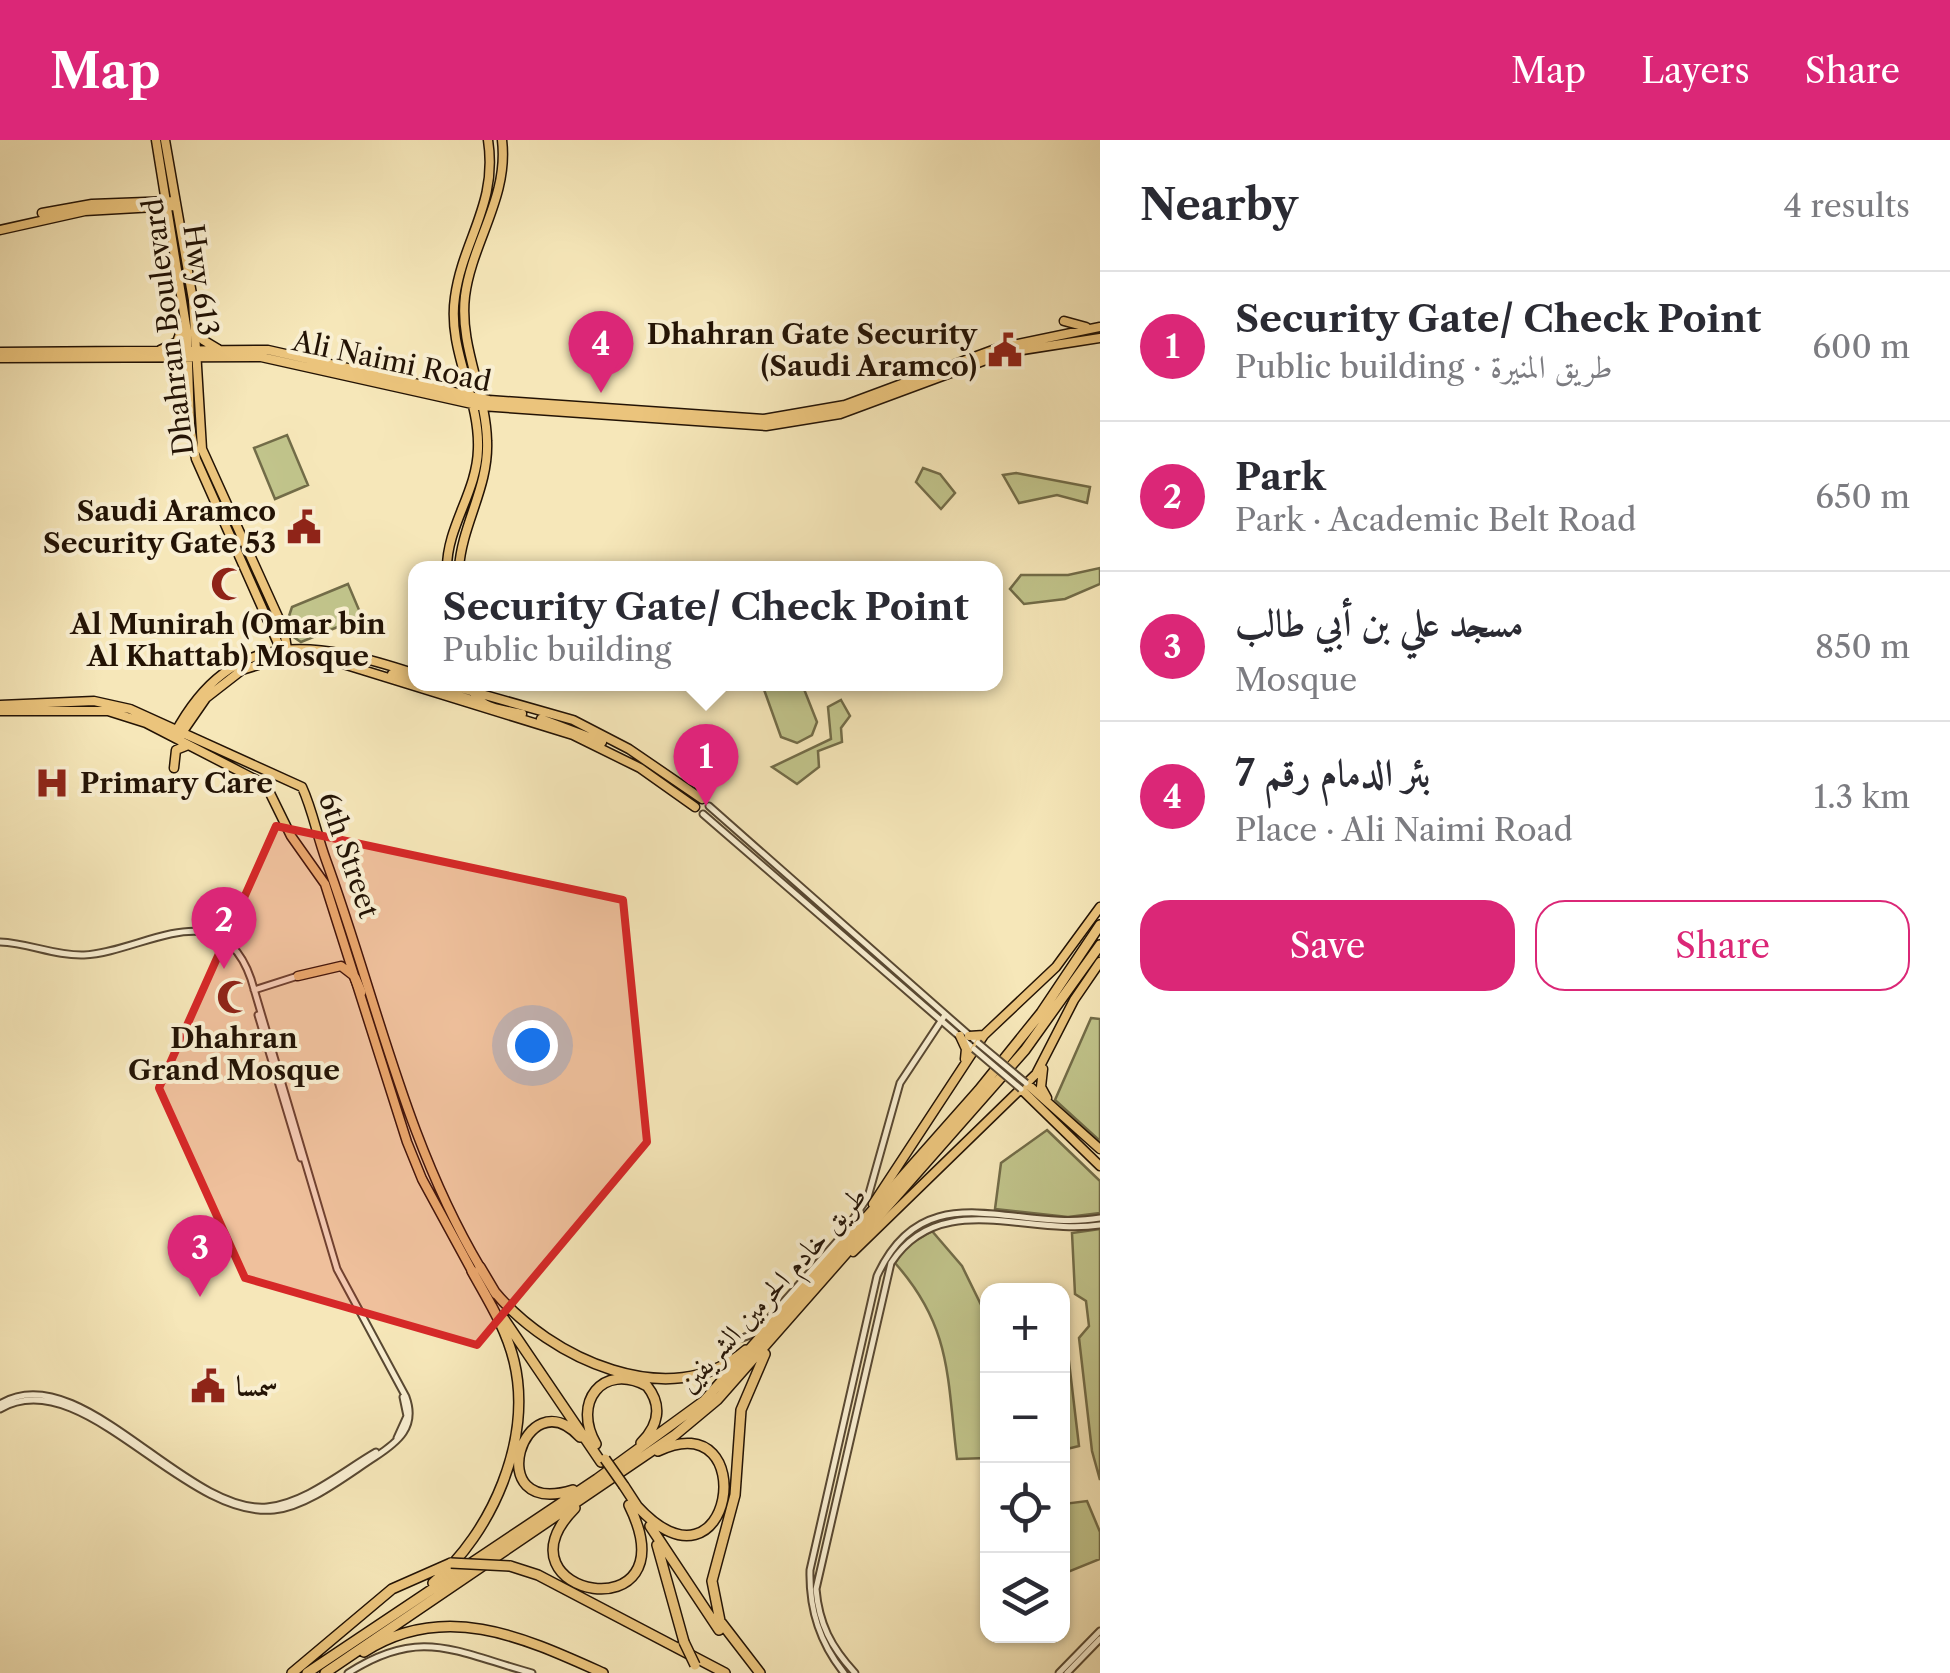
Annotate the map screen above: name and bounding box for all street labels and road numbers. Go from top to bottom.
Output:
street label: Dhahran Boulevard [135,197,201,457]
street label: Hwy 613 [176,222,226,338]
street label: Ali Naimi Road [289,323,494,399]
street label: 6th Street [312,788,386,922]
street label: طريق خادم الحرمين الشريفين [671,1179,879,1404]

